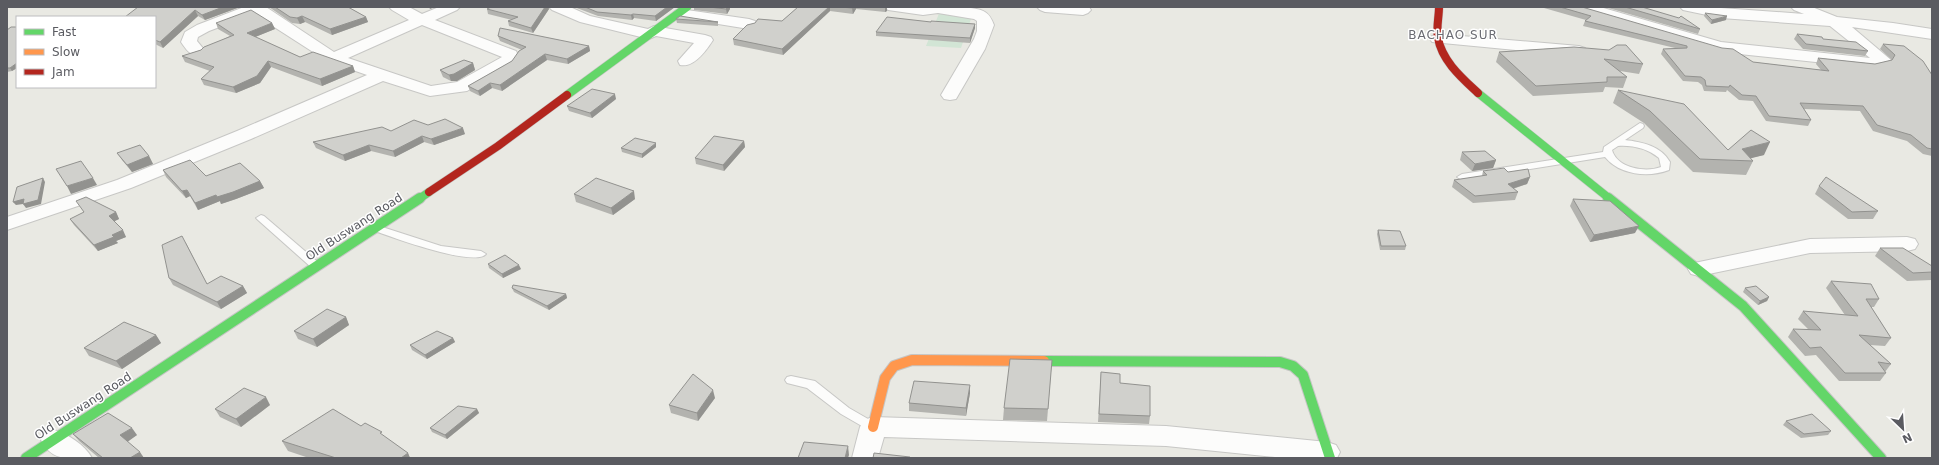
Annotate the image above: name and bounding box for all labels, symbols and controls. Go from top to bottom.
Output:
legend [16,16,156,88]
text: Fast [52,25,76,39]
district label: BACHAO SUR [1408,28,1498,42]
text: Slow [52,45,80,59]
text: Jam [51,65,75,79]
street label: Old Buswang Road [303,190,405,264]
street label: Old Buswang Road [32,369,134,443]
north arrow [1883,409,1923,449]
text: N [1900,430,1914,445]

